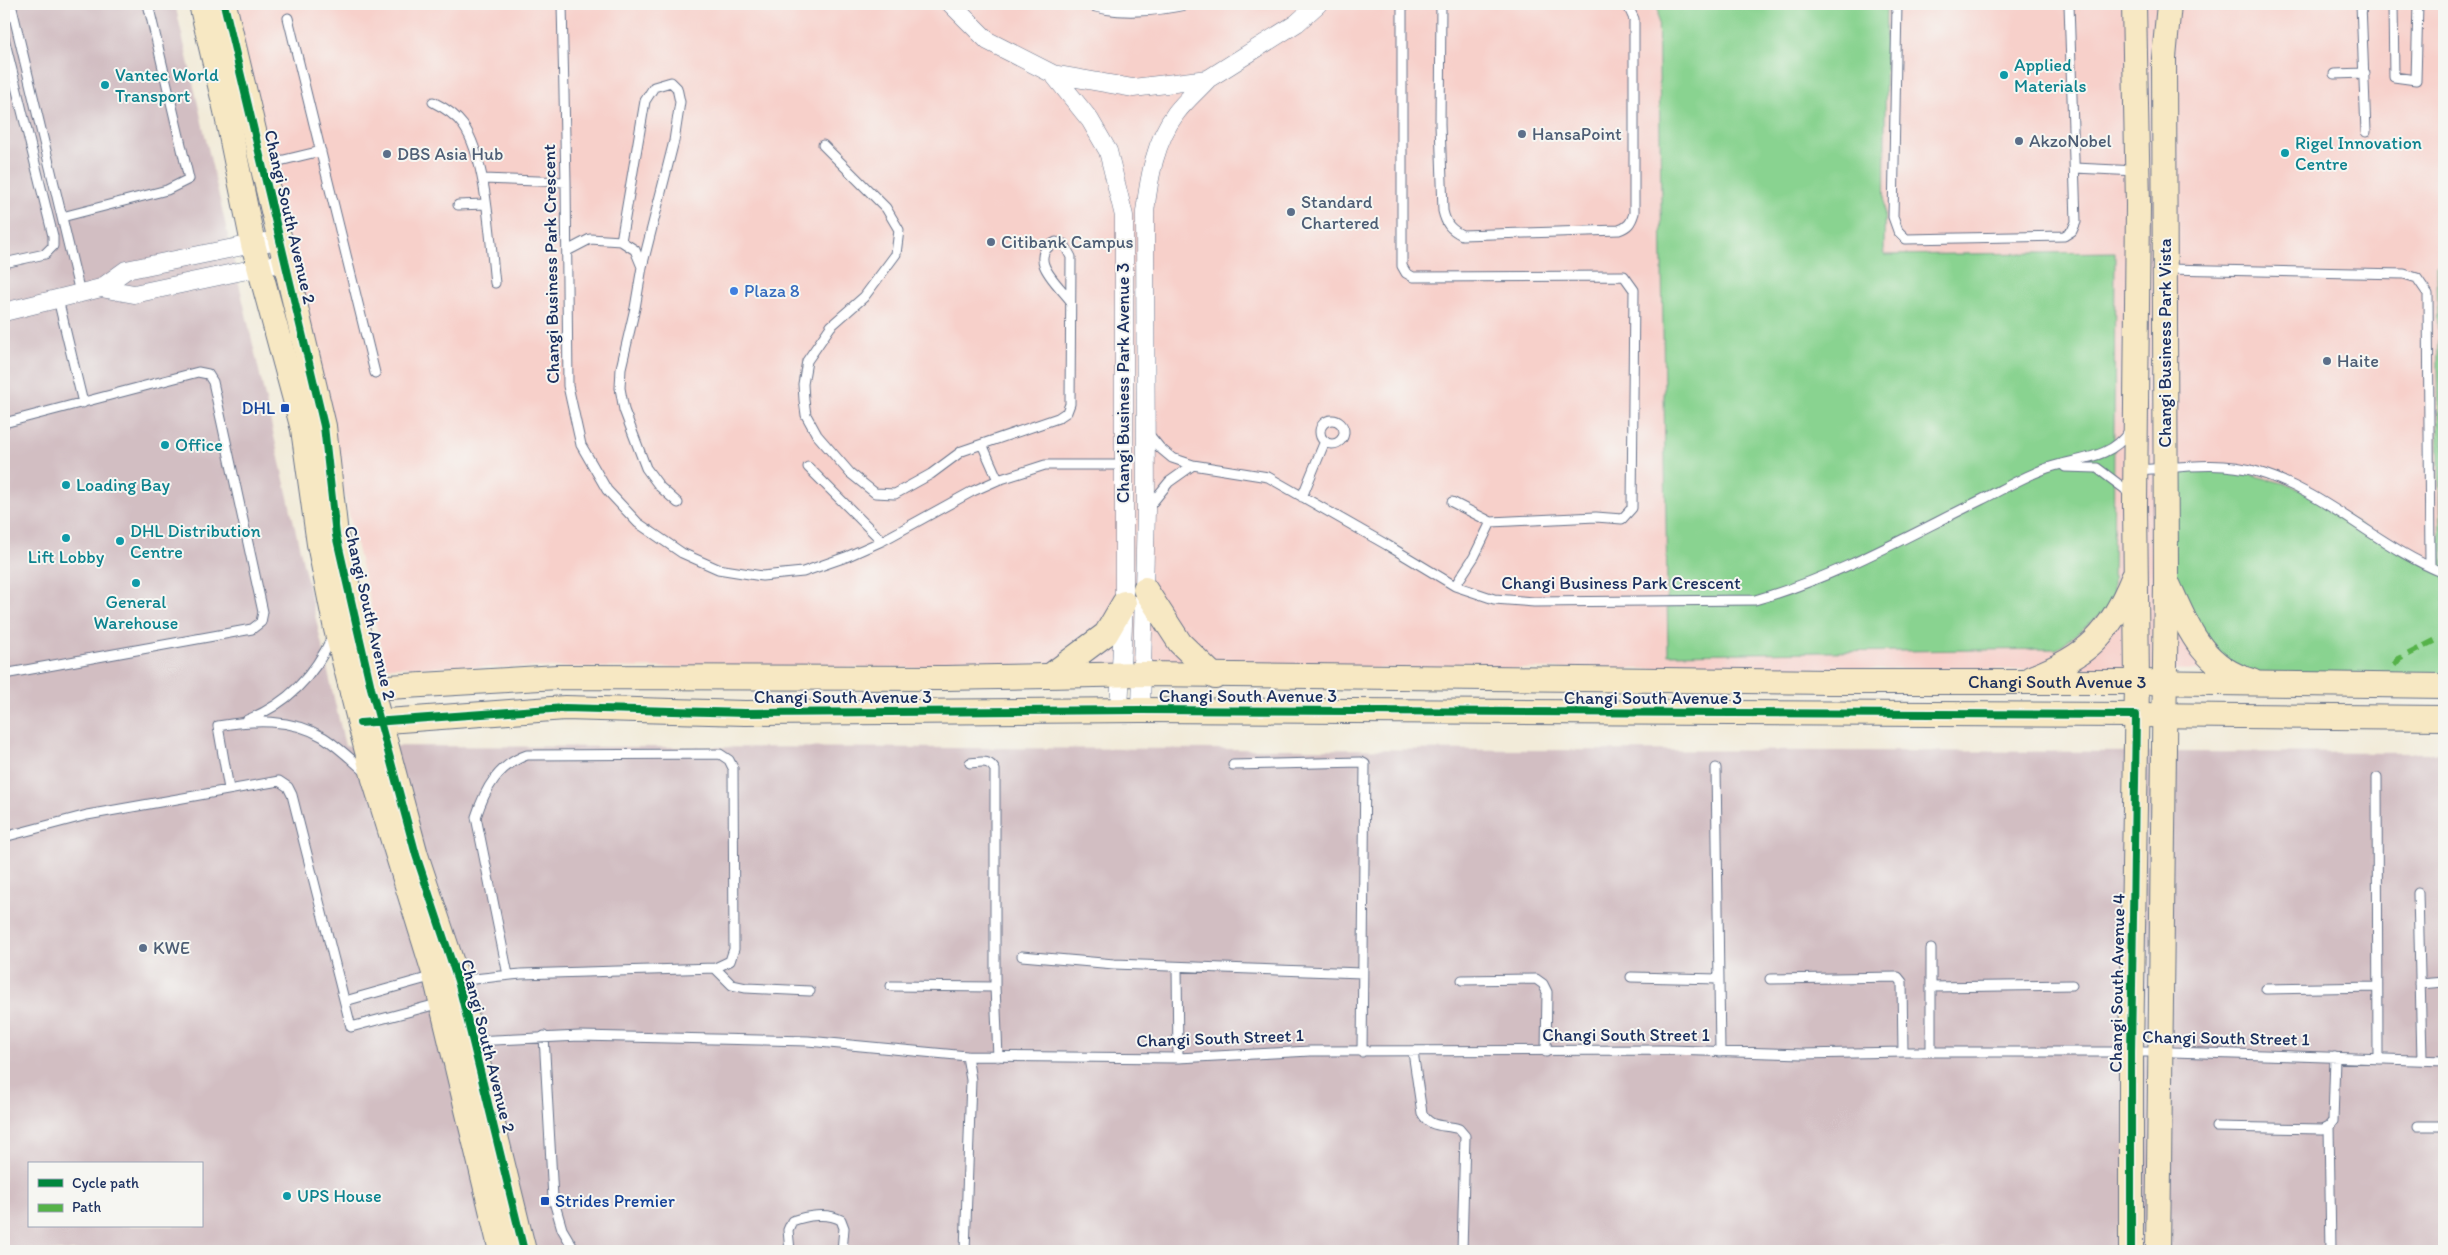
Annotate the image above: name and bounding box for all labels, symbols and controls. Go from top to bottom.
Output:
place label: Applied Materials [2014,54,2087,97]
place label: Vantec World Transport [115,64,219,107]
marker: Applied Materials [1998,69,2010,81]
marker: Vantec World Transport [99,79,111,91]
place label: HansaPoint [1532,123,1622,145]
street label: Changi South Avenue 2 [259,128,321,307]
marker: HansaPoint [1516,128,1528,140]
place label: AkzoNobel [2029,130,2112,152]
place label: Rigel Innovation Centre [2295,132,2422,175]
marker: AkzoNobel [2013,135,2025,147]
place label: DBS Asia Hub [397,143,503,165]
street label: Changi Business Park Crescent [538,144,564,384]
marker: Rigel Innovation Centre [2279,147,2291,159]
marker: DBS Asia Hub [381,148,393,160]
place label: Standard Chartered [1301,191,1380,234]
marker: Standard Chartered [1285,206,1297,218]
place label: Citibank Campus [1001,231,1134,253]
marker: Citibank Campus [985,236,997,248]
street label: Changi Business Park Vista [2154,238,2176,448]
street label: Changi Business Park Avenue 3 [1112,263,1134,503]
place label: Plaza 8 [744,280,800,302]
marker: Plaza 8 [728,285,740,297]
place label: Haite [2337,350,2379,372]
marker: Haite [2321,355,2333,367]
place label: DHL [242,397,275,419]
marker: DHL [279,402,291,414]
place label: Office [175,434,223,456]
marker: Office [159,439,171,451]
place label: Loading Bay [76,474,170,496]
marker: Loading Bay [60,479,72,491]
place label: DHL Distribution Centre [130,520,261,563]
street label: Changi South Avenue 2 [339,524,401,703]
marker: Lift Lobby [60,532,72,544]
marker: DHL Distribution Centre [114,535,126,547]
place label: Lift Lobby [28,546,105,568]
street label: Changi Business Park Crescent [1501,572,1741,594]
marker: General Warehouse [130,577,142,589]
place label: General Warehouse [94,591,178,634]
street label: Changi South Avenue 3 [1968,671,2147,693]
street label: Changi South Avenue 3 [1159,685,1337,707]
street label: Changi South Avenue 3 [754,686,932,708]
street label: Changi South Avenue 3 [1564,687,1742,709]
street label: Changi South Avenue 4 [2104,893,2130,1073]
place label: KWE [153,937,190,959]
marker: KWE [137,942,149,954]
street label: Changi South Avenue 2 [456,957,520,1136]
street label: Changi South Street 1 [1136,1024,1304,1052]
street label: Changi South Street 1 [1542,1024,1710,1046]
street label: Changi South Street 1 [2142,1026,2310,1050]
legend [28,1162,202,1228]
text: Cycle path [72,1174,139,1192]
place label: UPS House [297,1185,382,1207]
marker: UPS House [281,1190,293,1202]
place label: Strides Premier [555,1190,676,1212]
marker: Strides Premier [539,1195,551,1207]
text: Path [72,1198,101,1216]

